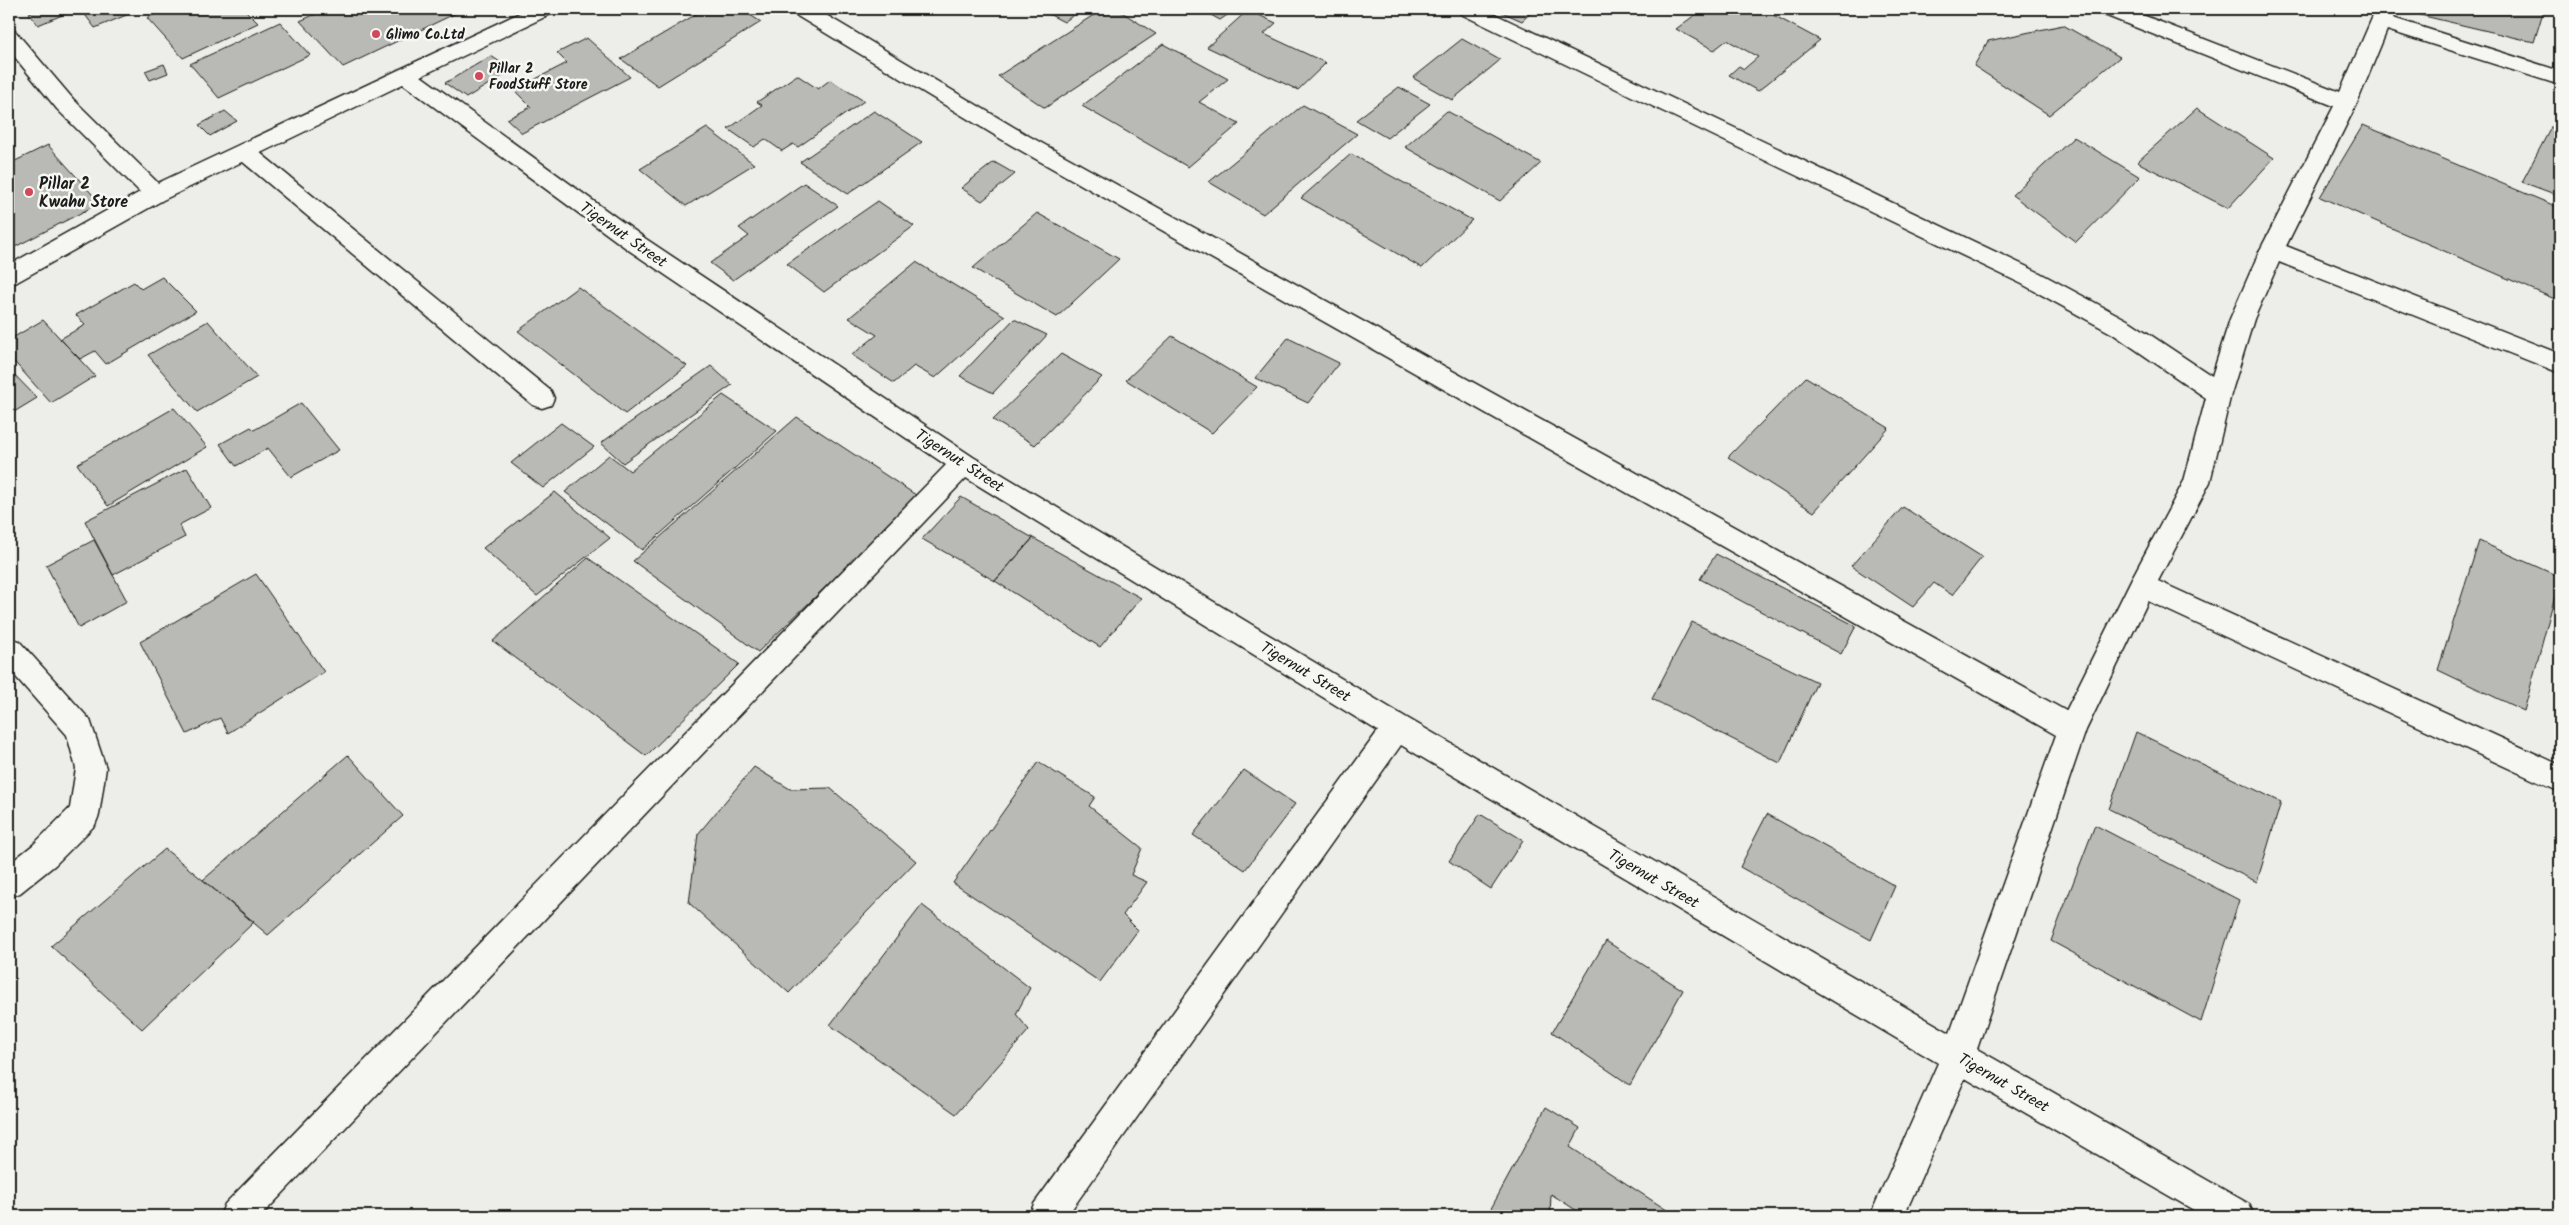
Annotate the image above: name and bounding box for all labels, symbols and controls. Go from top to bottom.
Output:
place label: Glimo Co.Ltd [386,24,465,46]
marker: Glimo Co.Ltd [370,28,382,40]
place label: Pillar 2 FoodStuff Store [489,58,588,96]
marker: Pillar 2 FoodStuff Store [473,70,485,82]
place label: Pillar 2 Kwahu Store [39,172,128,215]
marker: Pillar 2 Kwahu Store [23,186,35,198]
street label: Tigernut Street [574,196,673,275]
street label: Tigernut Street [910,423,1009,500]
street label: Tigernut Street [1255,635,1356,710]
street label: Tigernut Street [1603,843,1704,916]
street label: Tigernut Street [1953,1047,2054,1120]

